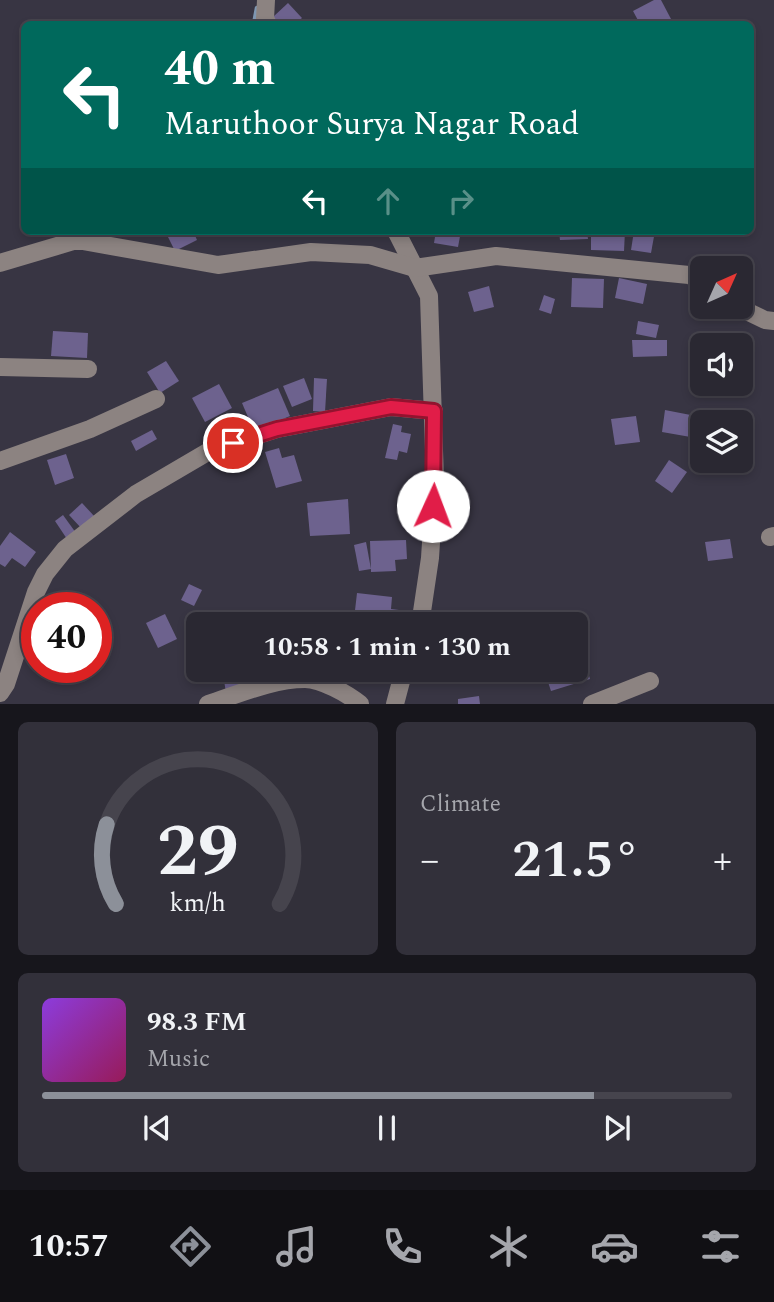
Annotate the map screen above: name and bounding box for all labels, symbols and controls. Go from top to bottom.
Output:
text: 40 m [164,32,275,107]
icon: left [49,49,140,140]
text: Maruthoor Surya Nagar Road [164,100,579,149]
icon: left [296,182,334,220]
icon: ahead [369,182,407,220]
icon: right [442,182,480,220]
north arrow [690,256,752,318]
map controls [690,256,753,473]
button: sound [690,333,753,396]
button: layers [690,410,753,473]
pin [203,413,263,473]
icon: arrive [214,424,252,462]
position arrow [396,469,470,543]
speed limit sign: 40 [21,592,112,683]
text: 10:58 · 1 min · 130 m [263,627,511,667]
text: Climate [420,787,501,822]
text: 29 [157,798,239,909]
text: 21.5° [512,821,640,900]
text: − [420,832,439,890]
text: + [713,832,732,890]
text: km/h [170,885,226,923]
text: 98.3 FM [147,1002,247,1042]
text: Music [147,1042,210,1077]
icon: previous [138,1109,176,1147]
icon: pause [368,1109,406,1147]
icon: next [598,1109,636,1147]
text: 10:57 [29,1222,109,1271]
icon: directions [166,1222,215,1271]
icon: music [272,1222,321,1271]
icon: phone [378,1222,427,1271]
icon: climate [484,1222,533,1271]
icon: car [590,1222,639,1271]
icon: filters [696,1222,745,1271]

